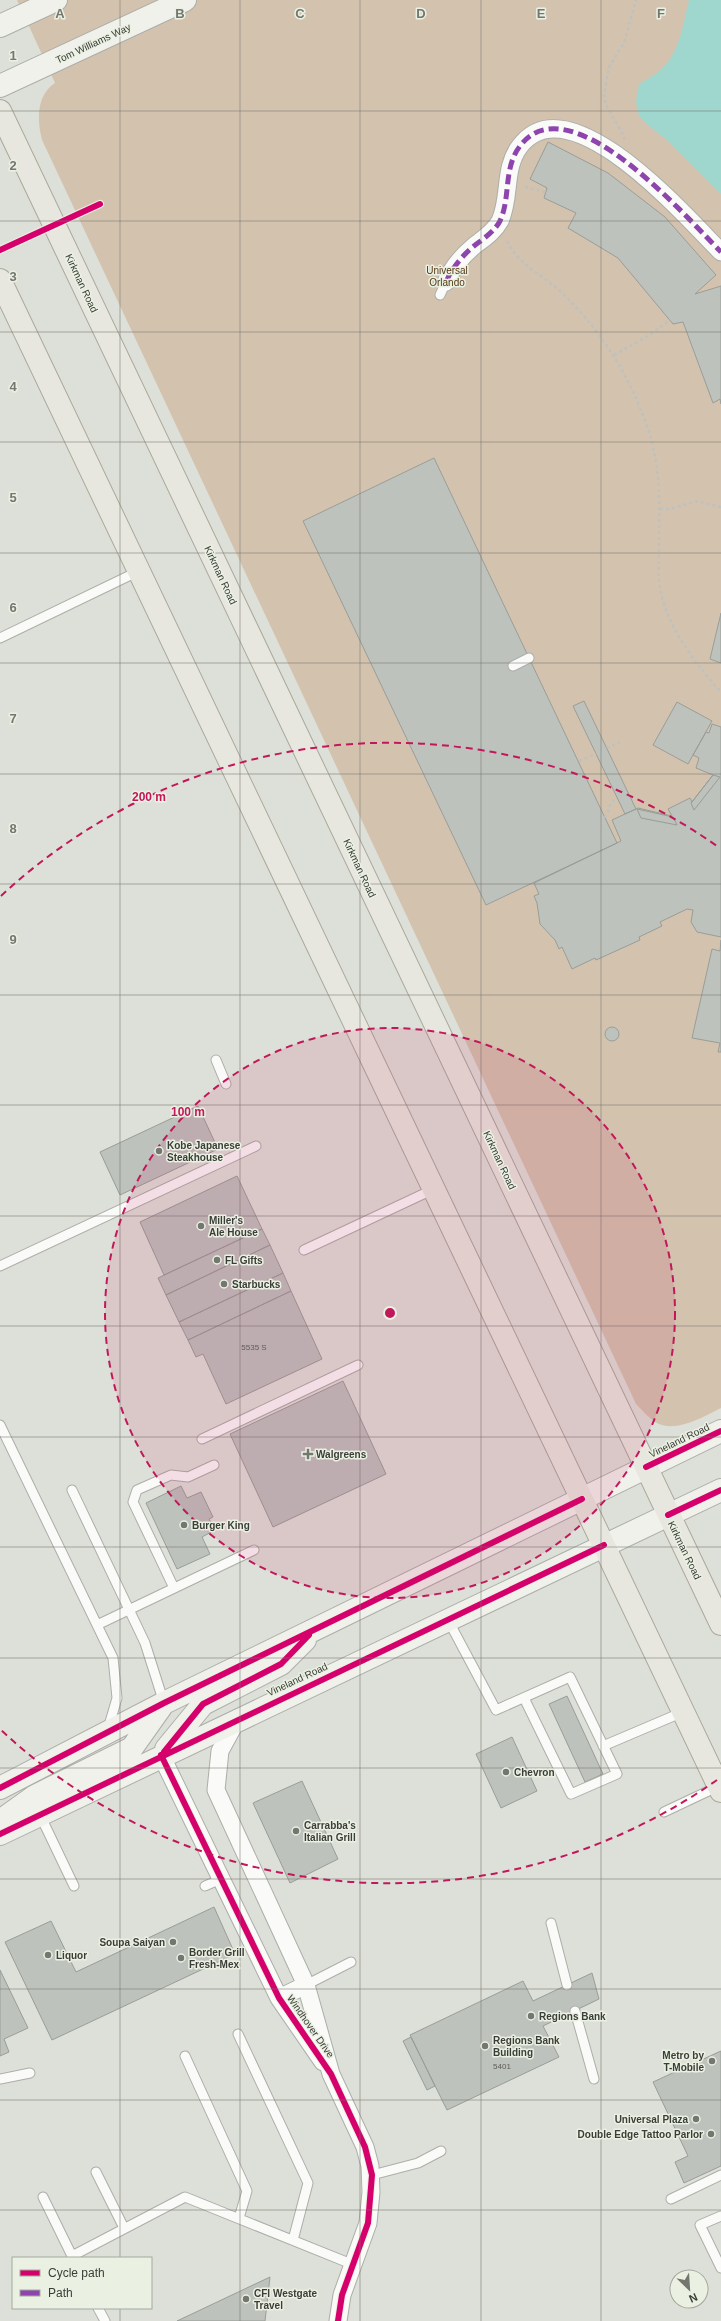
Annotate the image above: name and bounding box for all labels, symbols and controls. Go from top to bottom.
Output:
text: A [55,6,65,21]
text: B [175,6,185,21]
text: C [295,6,305,21]
text: D [416,6,426,21]
text: E [537,6,546,21]
text: F [657,6,665,21]
street label: Tom Williams Way [54,21,132,66]
text: 1 [9,48,17,63]
text: 2 [9,158,17,173]
street label: Kirkman Road [63,252,100,314]
park label: Universal Orlando [426,265,468,288]
text: 3 [9,269,17,284]
text: 4 [9,379,17,394]
text: 5 [9,490,17,505]
street label: Kirkman Road [202,544,239,606]
text: 6 [9,600,17,615]
text: 7 [9,711,17,726]
text: 200 m [132,790,166,804]
text: 8 [9,821,17,836]
street label: Kirkman Road [341,837,378,899]
text: 9 [9,932,17,947]
text: 100 m [171,1105,205,1119]
street label: Kirkman Road [481,1129,518,1191]
place label: Kobe Japanese Steakhouse [167,1140,241,1163]
marker: Kobe Japanese Steakhouse [154,1146,164,1156]
place label: Miller's Ale House [209,1215,258,1238]
marker: Miller's Ale House [196,1221,206,1231]
marker: FL Gifts [212,1255,222,1265]
place label: FL Gifts [225,1255,263,1266]
marker: Starbucks [219,1279,229,1289]
place label: Starbucks [232,1279,281,1290]
centre of rings [383,1306,397,1320]
house number: 5535 S [241,1343,267,1352]
street label: Vineland Road [647,1421,711,1460]
marker: Walgreens [303,1449,313,1459]
place label: Walgreens [316,1449,367,1460]
street label: Kirkman Road [666,1519,703,1581]
marker: Burger King [179,1520,189,1530]
place label: Burger King [192,1520,250,1531]
street label: Vineland Road [265,1661,329,1698]
marker: Chevron [501,1767,511,1777]
place label: Chevron [514,1767,555,1778]
place label: Carrabba's Italian Grill [304,1820,356,1843]
marker: Carrabba's Italian Grill [291,1826,301,1836]
place label: Soupa Saiyan [99,1937,165,1948]
marker: Soupa Saiyan [168,1937,178,1947]
place label: Border Grill Fresh-Mex [189,1947,245,1970]
marker: Liquor [43,1950,53,1960]
place label: Liquor [56,1950,87,1961]
marker: Border Grill Fresh-Mex [176,1953,186,1963]
street label: Windhover Drive [285,1993,337,2060]
marker: Regions Bank [526,2011,536,2021]
place label: Regions Bank [539,2011,606,2022]
place label: Regions Bank Building [493,2035,560,2058]
marker: Regions Bank Building [480,2041,490,2051]
place label: Metro by T-Mobile [662,2050,704,2073]
marker: Metro by T-Mobile [707,2056,717,2066]
house number: 5401 [493,2062,511,2071]
place label: Universal Plaza [615,2114,688,2125]
marker: Universal Plaza [691,2114,701,2124]
place label: Double Edge Tattoo Parlor [578,2129,703,2140]
marker: Double Edge Tattoo Parlor [706,2129,716,2139]
legend [12,2257,152,2309]
text: Cycle path [48,2266,105,2280]
north arrow [669,2269,709,2309]
text: Path [48,2286,73,2300]
place label: CFI Westgate Travel [254,2288,318,2311]
text: N [687,2291,699,2305]
marker: CFI Westgate Travel [241,2294,251,2304]

